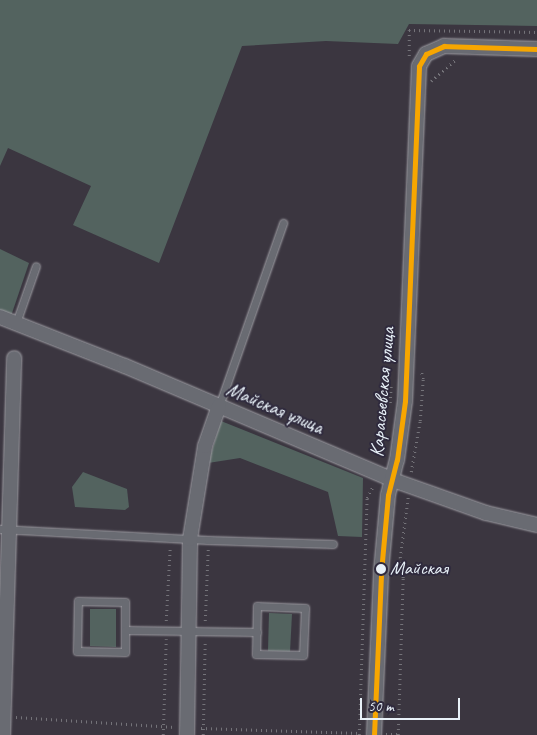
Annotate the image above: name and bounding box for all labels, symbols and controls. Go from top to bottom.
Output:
street label: Карасьевская улица [364,325,400,459]
street label: Майская улица [222,377,328,439]
place label: Майская [390,558,448,580]
marker: Майская [376,564,386,574]
scale bar [362,688,462,720]
text: 50 m [368,697,394,716]

